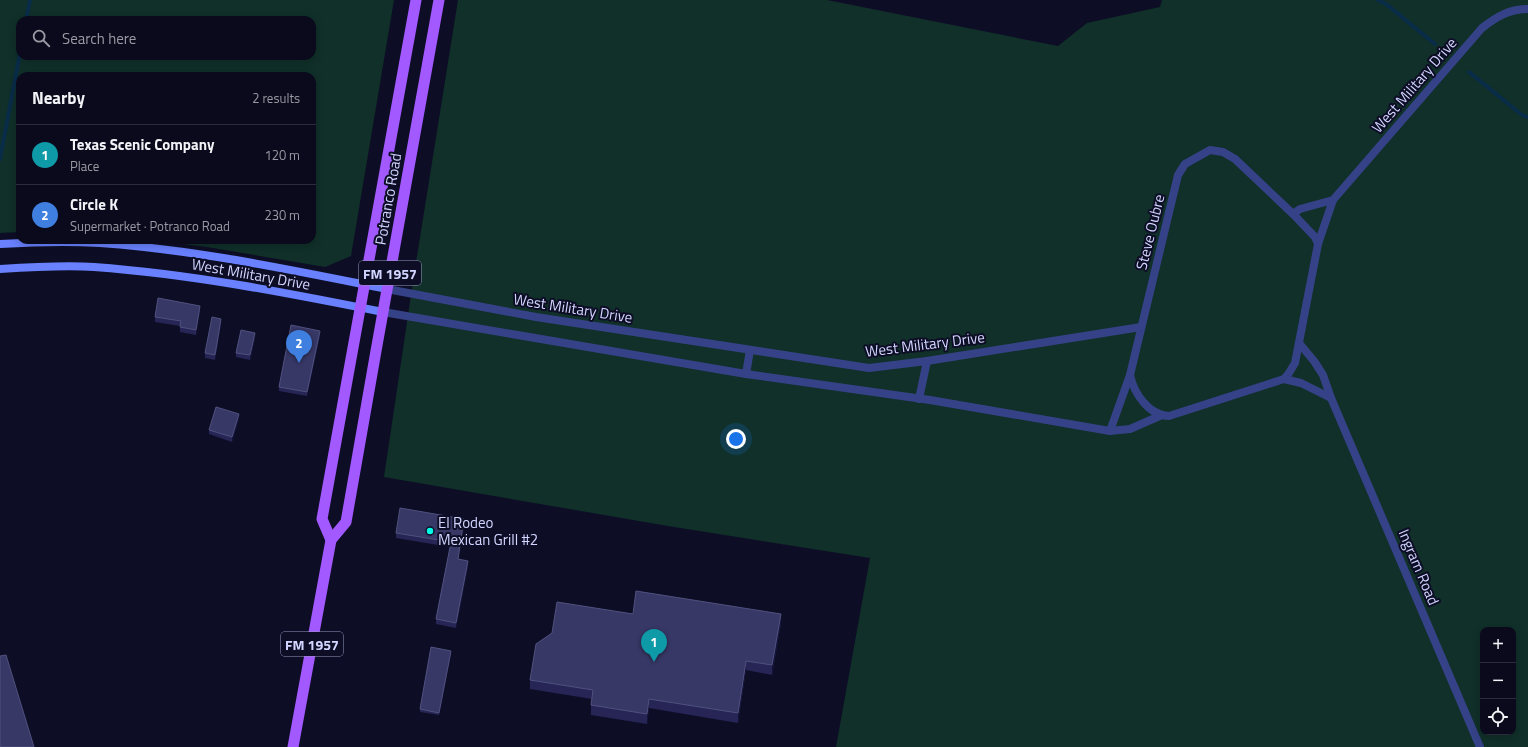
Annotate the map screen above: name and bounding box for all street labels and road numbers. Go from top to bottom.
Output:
street label: West Military Drive [1366,32,1462,138]
street label: Potranco Road [369,151,407,247]
street label: Steve Oubre [1130,192,1170,272]
street label: West Military Drive [190,252,312,296]
road number: FM 1957 [359,261,421,285]
street label: West Military Drive [512,287,634,329]
street label: West Military Drive [864,325,986,363]
street label: Ingram Road [1393,525,1445,609]
road number: FM 1957 [281,632,343,656]

